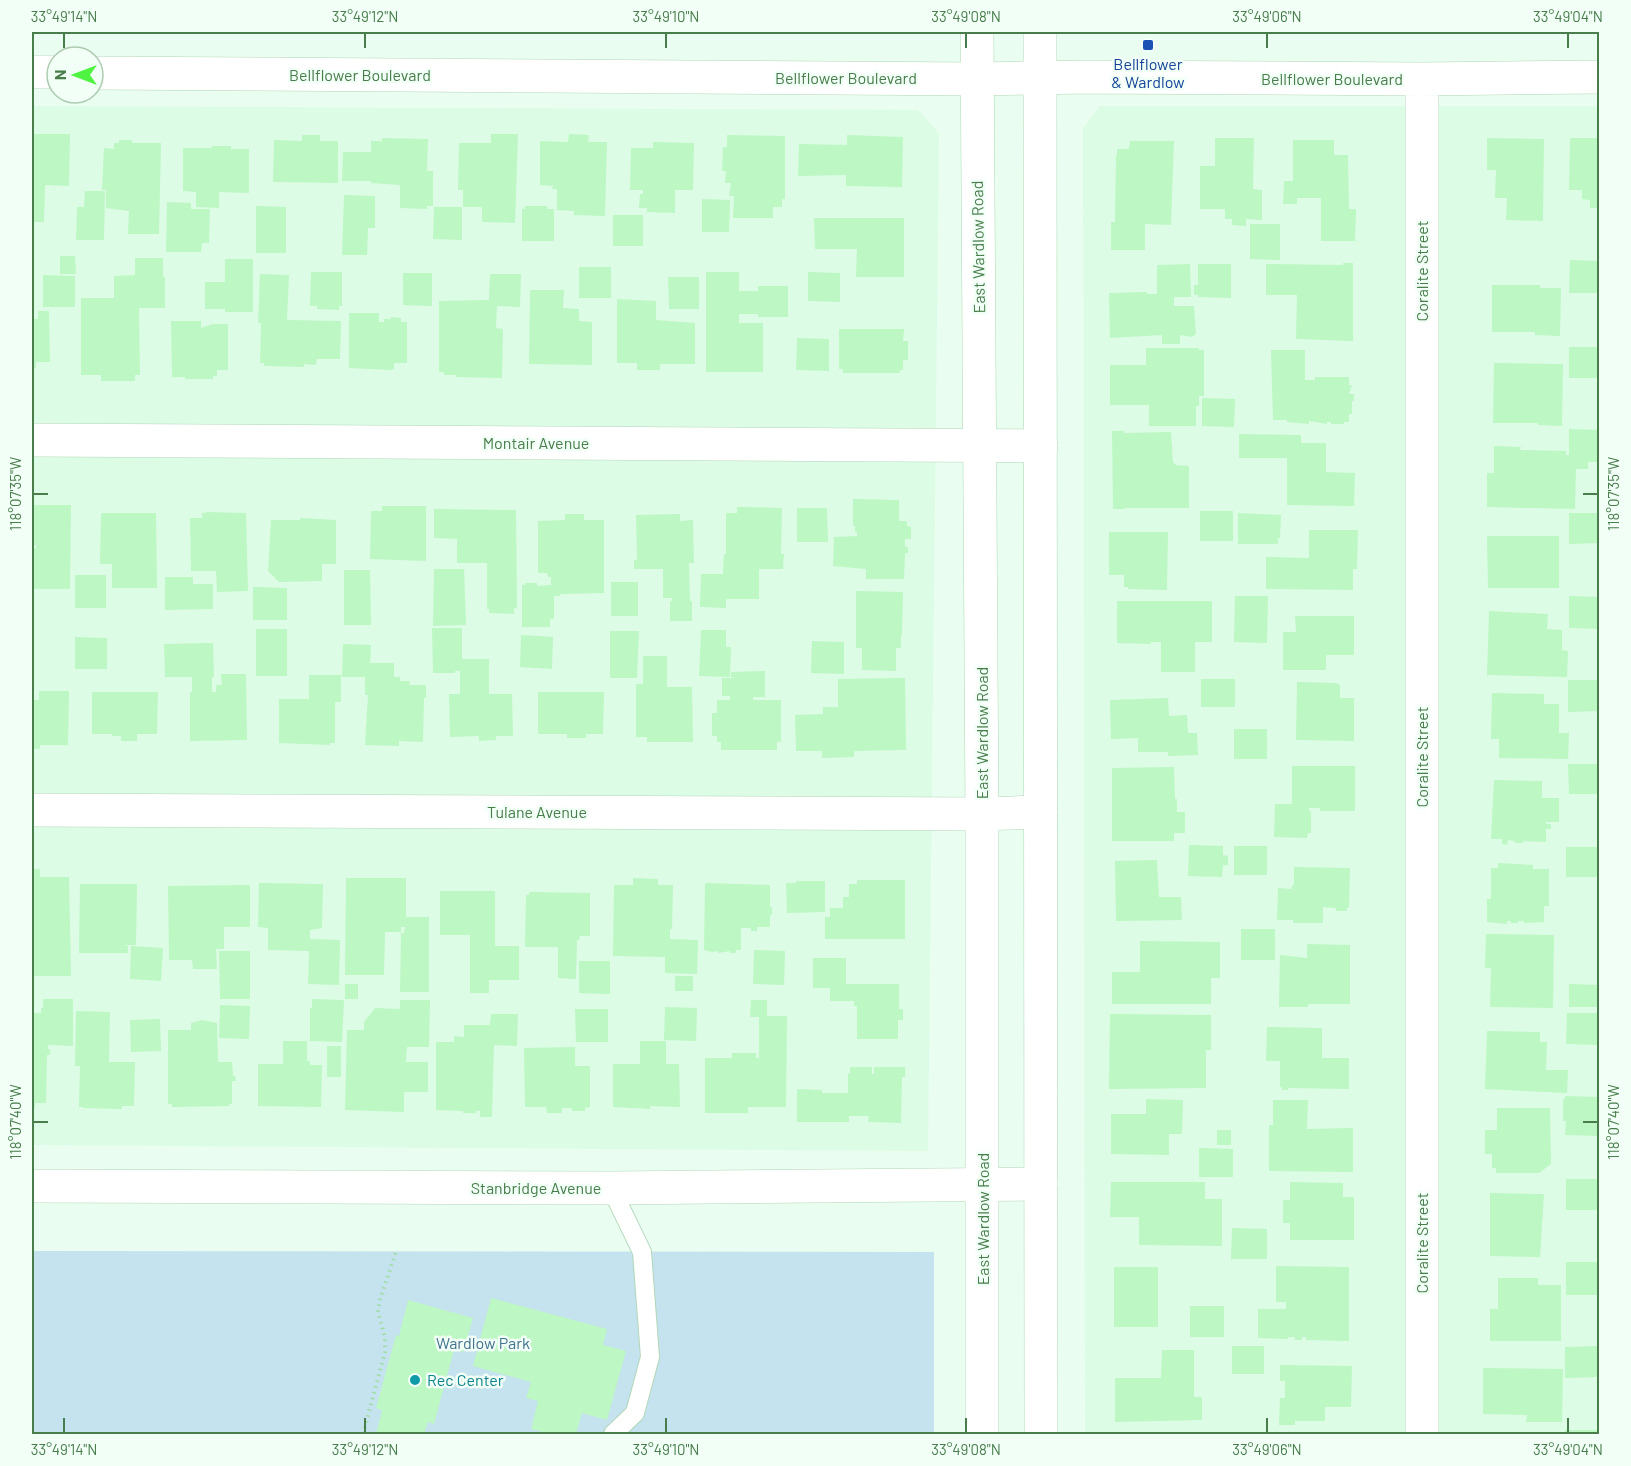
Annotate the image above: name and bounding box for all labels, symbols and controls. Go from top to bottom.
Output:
text: 33°49'14"N [31,7,97,25]
text: 33°49'12"N [332,7,398,25]
text: 33°49'10"N [632,7,700,25]
text: 33°49'08"N [931,7,1001,25]
text: 33°49'06"N [1232,7,1302,25]
text: 33°49'04"N [1533,7,1603,25]
marker: Bellflower & Wardlow [1141,38,1155,52]
north arrow [45,45,105,105]
place label: Bellflower & Wardlow [1111,54,1185,91]
street label: Bellflower Boulevard [289,65,431,84]
street label: Bellflower Boulevard [775,68,917,87]
street label: Bellflower Boulevard [1261,69,1403,88]
text: N [50,70,69,80]
street label: East Wardlow Road [967,181,988,314]
street label: Coralite Street [1412,220,1431,322]
street label: Montair Avenue [483,433,589,452]
text: 118°07'35"W [6,457,24,531]
text: 118°07'35"W [1604,457,1622,531]
street label: East Wardlow Road [972,667,991,799]
street label: Coralite Street [1412,706,1431,808]
street label: Tulane Avenue [487,802,587,821]
text: 118°07'40"W [6,1084,24,1160]
text: 118°07'40"W [1604,1084,1622,1160]
street label: East Wardlow Road [973,1153,992,1285]
street label: Stanbridge Avenue [471,1178,601,1197]
street label: Coralite Street [1412,1192,1431,1294]
park label: Wardlow Park [436,1333,530,1352]
place label: Rec Center [427,1370,504,1389]
marker: Rec Center [408,1373,422,1387]
text: 33°49'14"N [31,1440,97,1458]
text: 33°49'12"N [332,1440,398,1458]
text: 33°49'10"N [632,1440,700,1458]
text: 33°49'08"N [931,1440,1001,1458]
text: 33°49'06"N [1232,1440,1302,1458]
text: 33°49'04"N [1533,1440,1603,1458]

